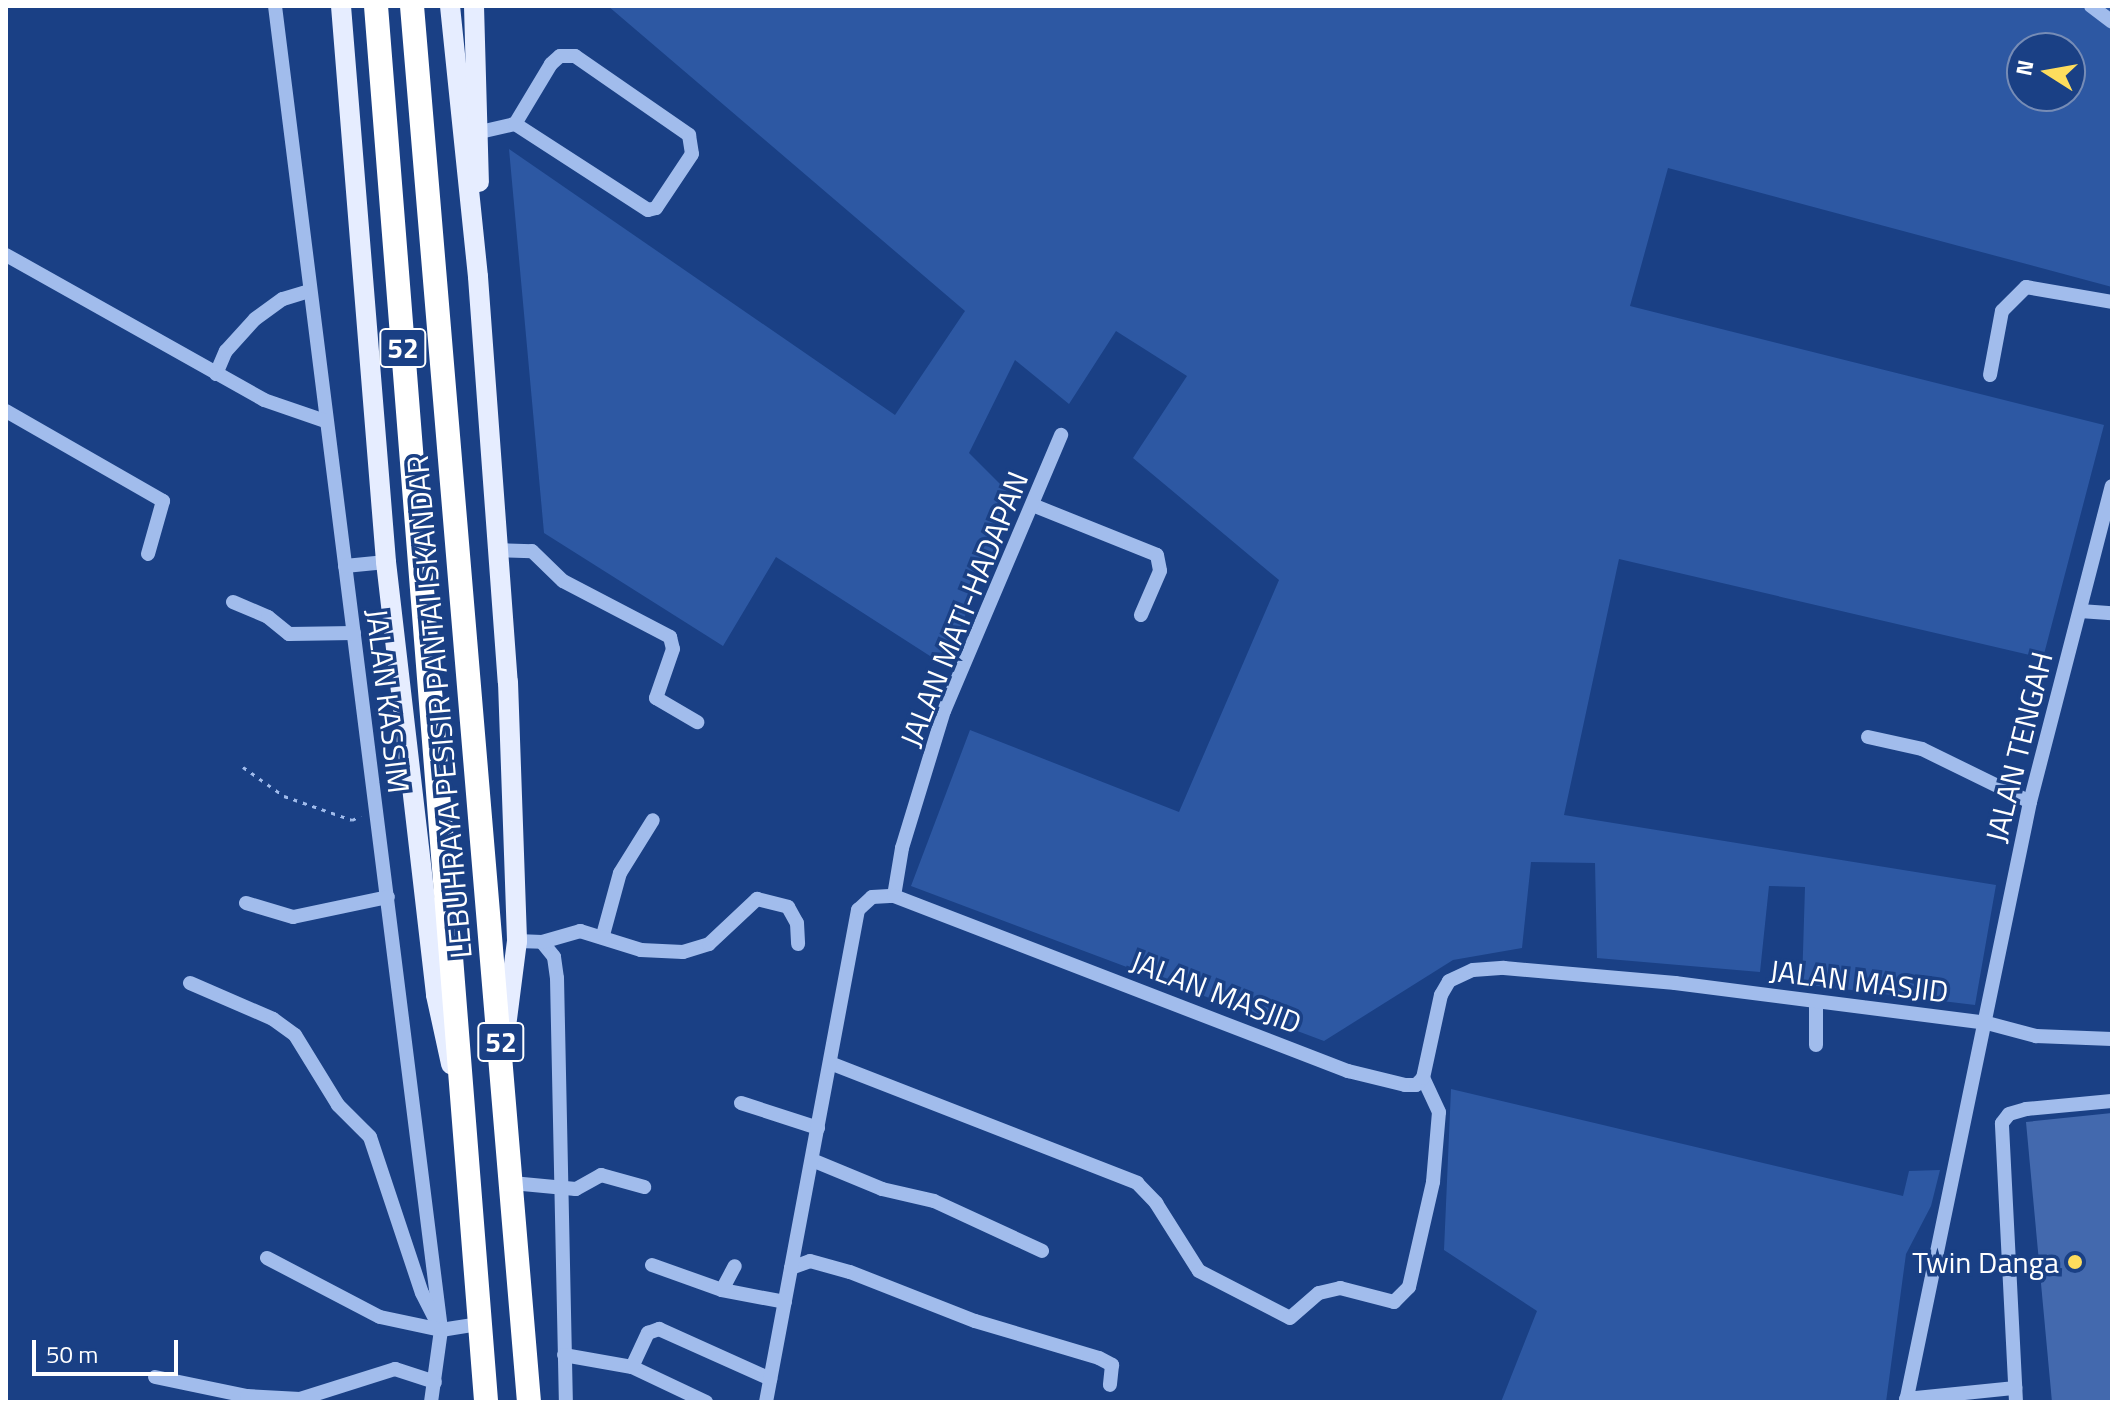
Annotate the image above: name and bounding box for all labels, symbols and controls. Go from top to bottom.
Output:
north arrow [2006,32,2086,112]
text: N [2006,57,2043,79]
road number: 52 [379,324,427,372]
street label: LEBUHRAYA PESISIR PANTAI ISKANDAR [399,454,479,960]
street label: JALAN MATI-HADAPAN [892,466,1036,752]
street label: JALAN KASSIM [359,607,417,795]
street label: JALAN TENGAH [1978,648,2060,846]
street label: JALAN MASJID [1126,943,1306,1041]
street label: JALAN MASJID [1768,952,1950,1010]
road number: 52 [477,1018,525,1066]
place label: Twin Danga [1912,1244,2059,1280]
marker: Twin Danga [2066,1253,2084,1271]
scale bar [36,1324,182,1374]
text: 50 m [46,1336,98,1372]

